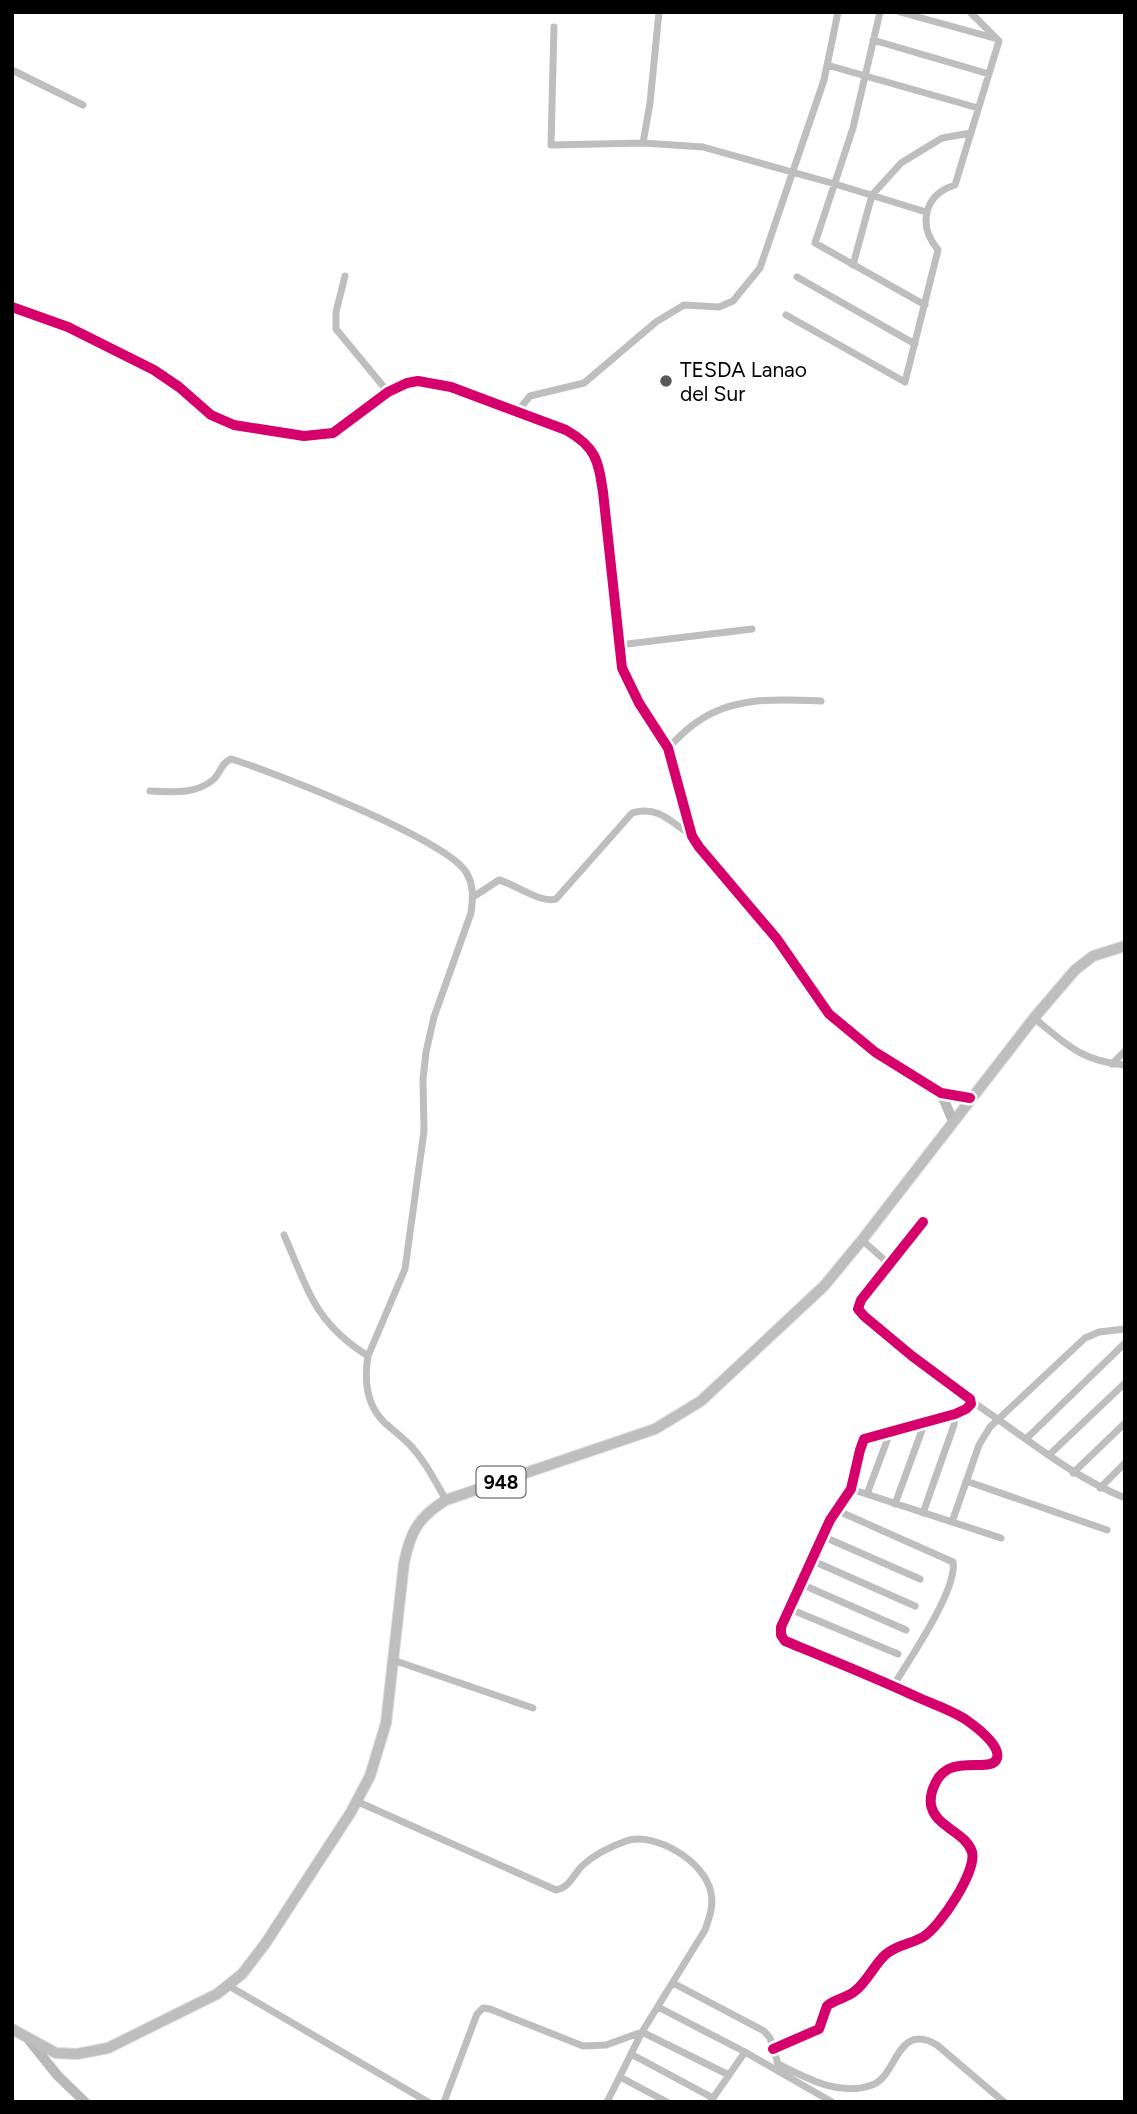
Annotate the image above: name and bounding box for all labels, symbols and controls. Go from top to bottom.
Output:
place label: TESDA Lanao del Sur [680,357,807,406]
marker: TESDA Lanao del Sur [658,373,674,389]
road number: 948 [476,1466,526,1498]

